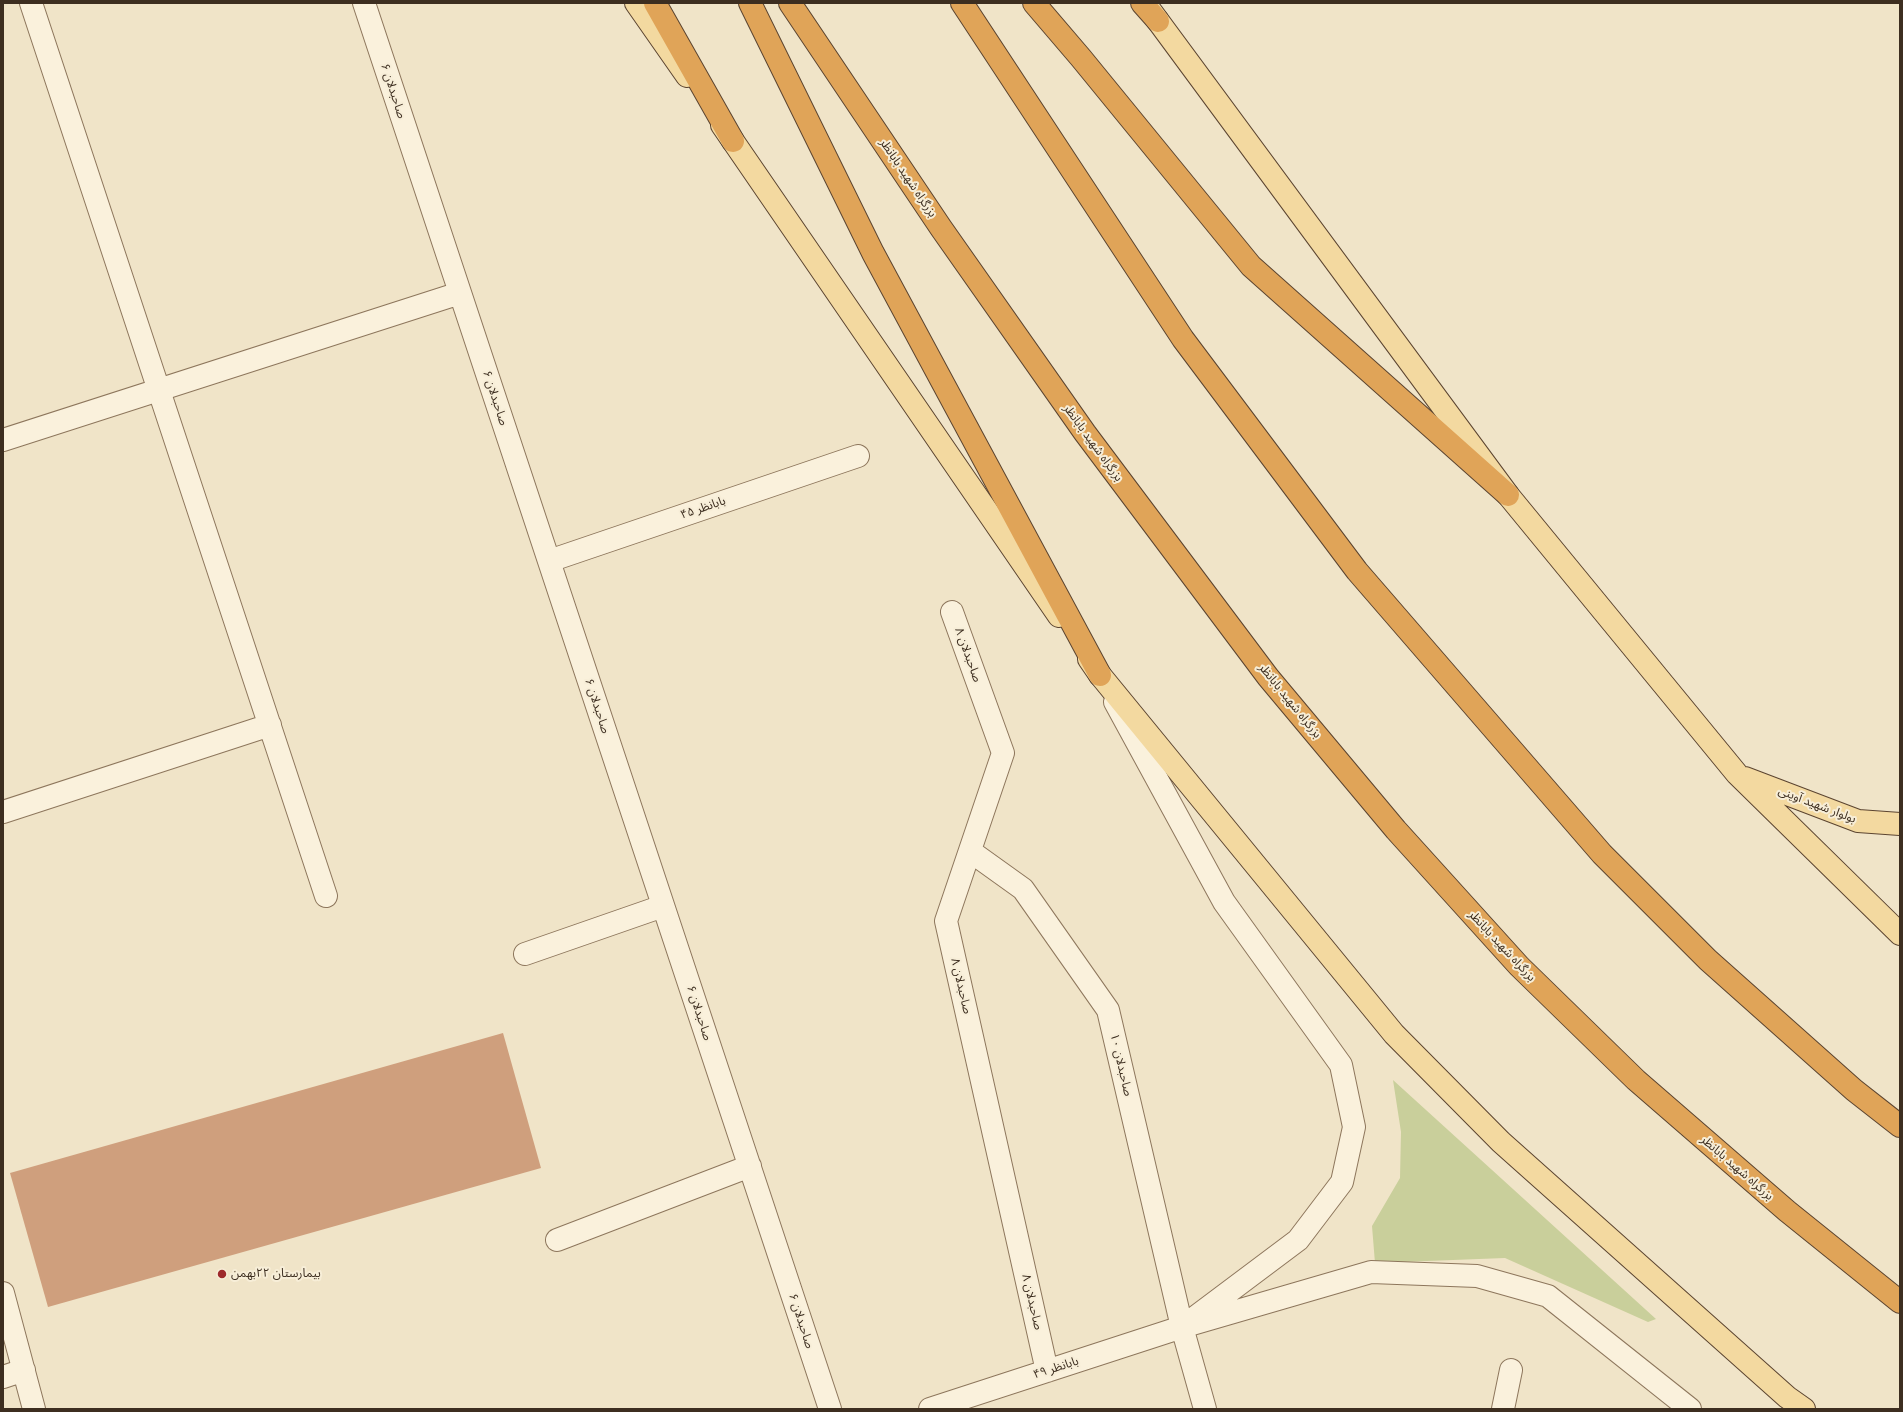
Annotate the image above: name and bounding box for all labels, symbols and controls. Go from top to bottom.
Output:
street label: صاحبدلان ۶ [377,62,409,120]
street label: بزرگراه شهید بابانظر [876,136,940,220]
street label: صاحبدلان ۶ [479,369,511,427]
street label: بزرگراه شهید بابانظر [1060,402,1126,484]
street label: بابانظر ۴۵ [679,494,727,522]
street label: صاحبدلان ۸ [951,626,985,684]
street label: بزرگراه شهید بابانظر [1256,661,1324,741]
street label: صاحبدلان ۶ [581,677,613,735]
street label: بولوار شهید آوینی [1776,784,1858,826]
street label: بزرگراه شهید بابانظر [1466,908,1538,984]
street label: صاحبدلان ۸ [948,957,974,1015]
street label: صاحبدلان ۶ [683,984,715,1042]
street label: صاحبدلان ۱۰ [1107,1032,1135,1098]
street label: بزرگراه شهید بابانظر [1698,1133,1776,1203]
place label: بيمارستان ٢٢بهمن [231,1267,321,1281]
marker: بيمارستان ٢٢بهمن [216,1268,228,1280]
street label: صاحبدلان ۸ [1019,1273,1045,1331]
street label: صاحبدلان ۶ [785,1292,817,1350]
street label: بابانظر ۴۹ [1032,1354,1080,1382]

